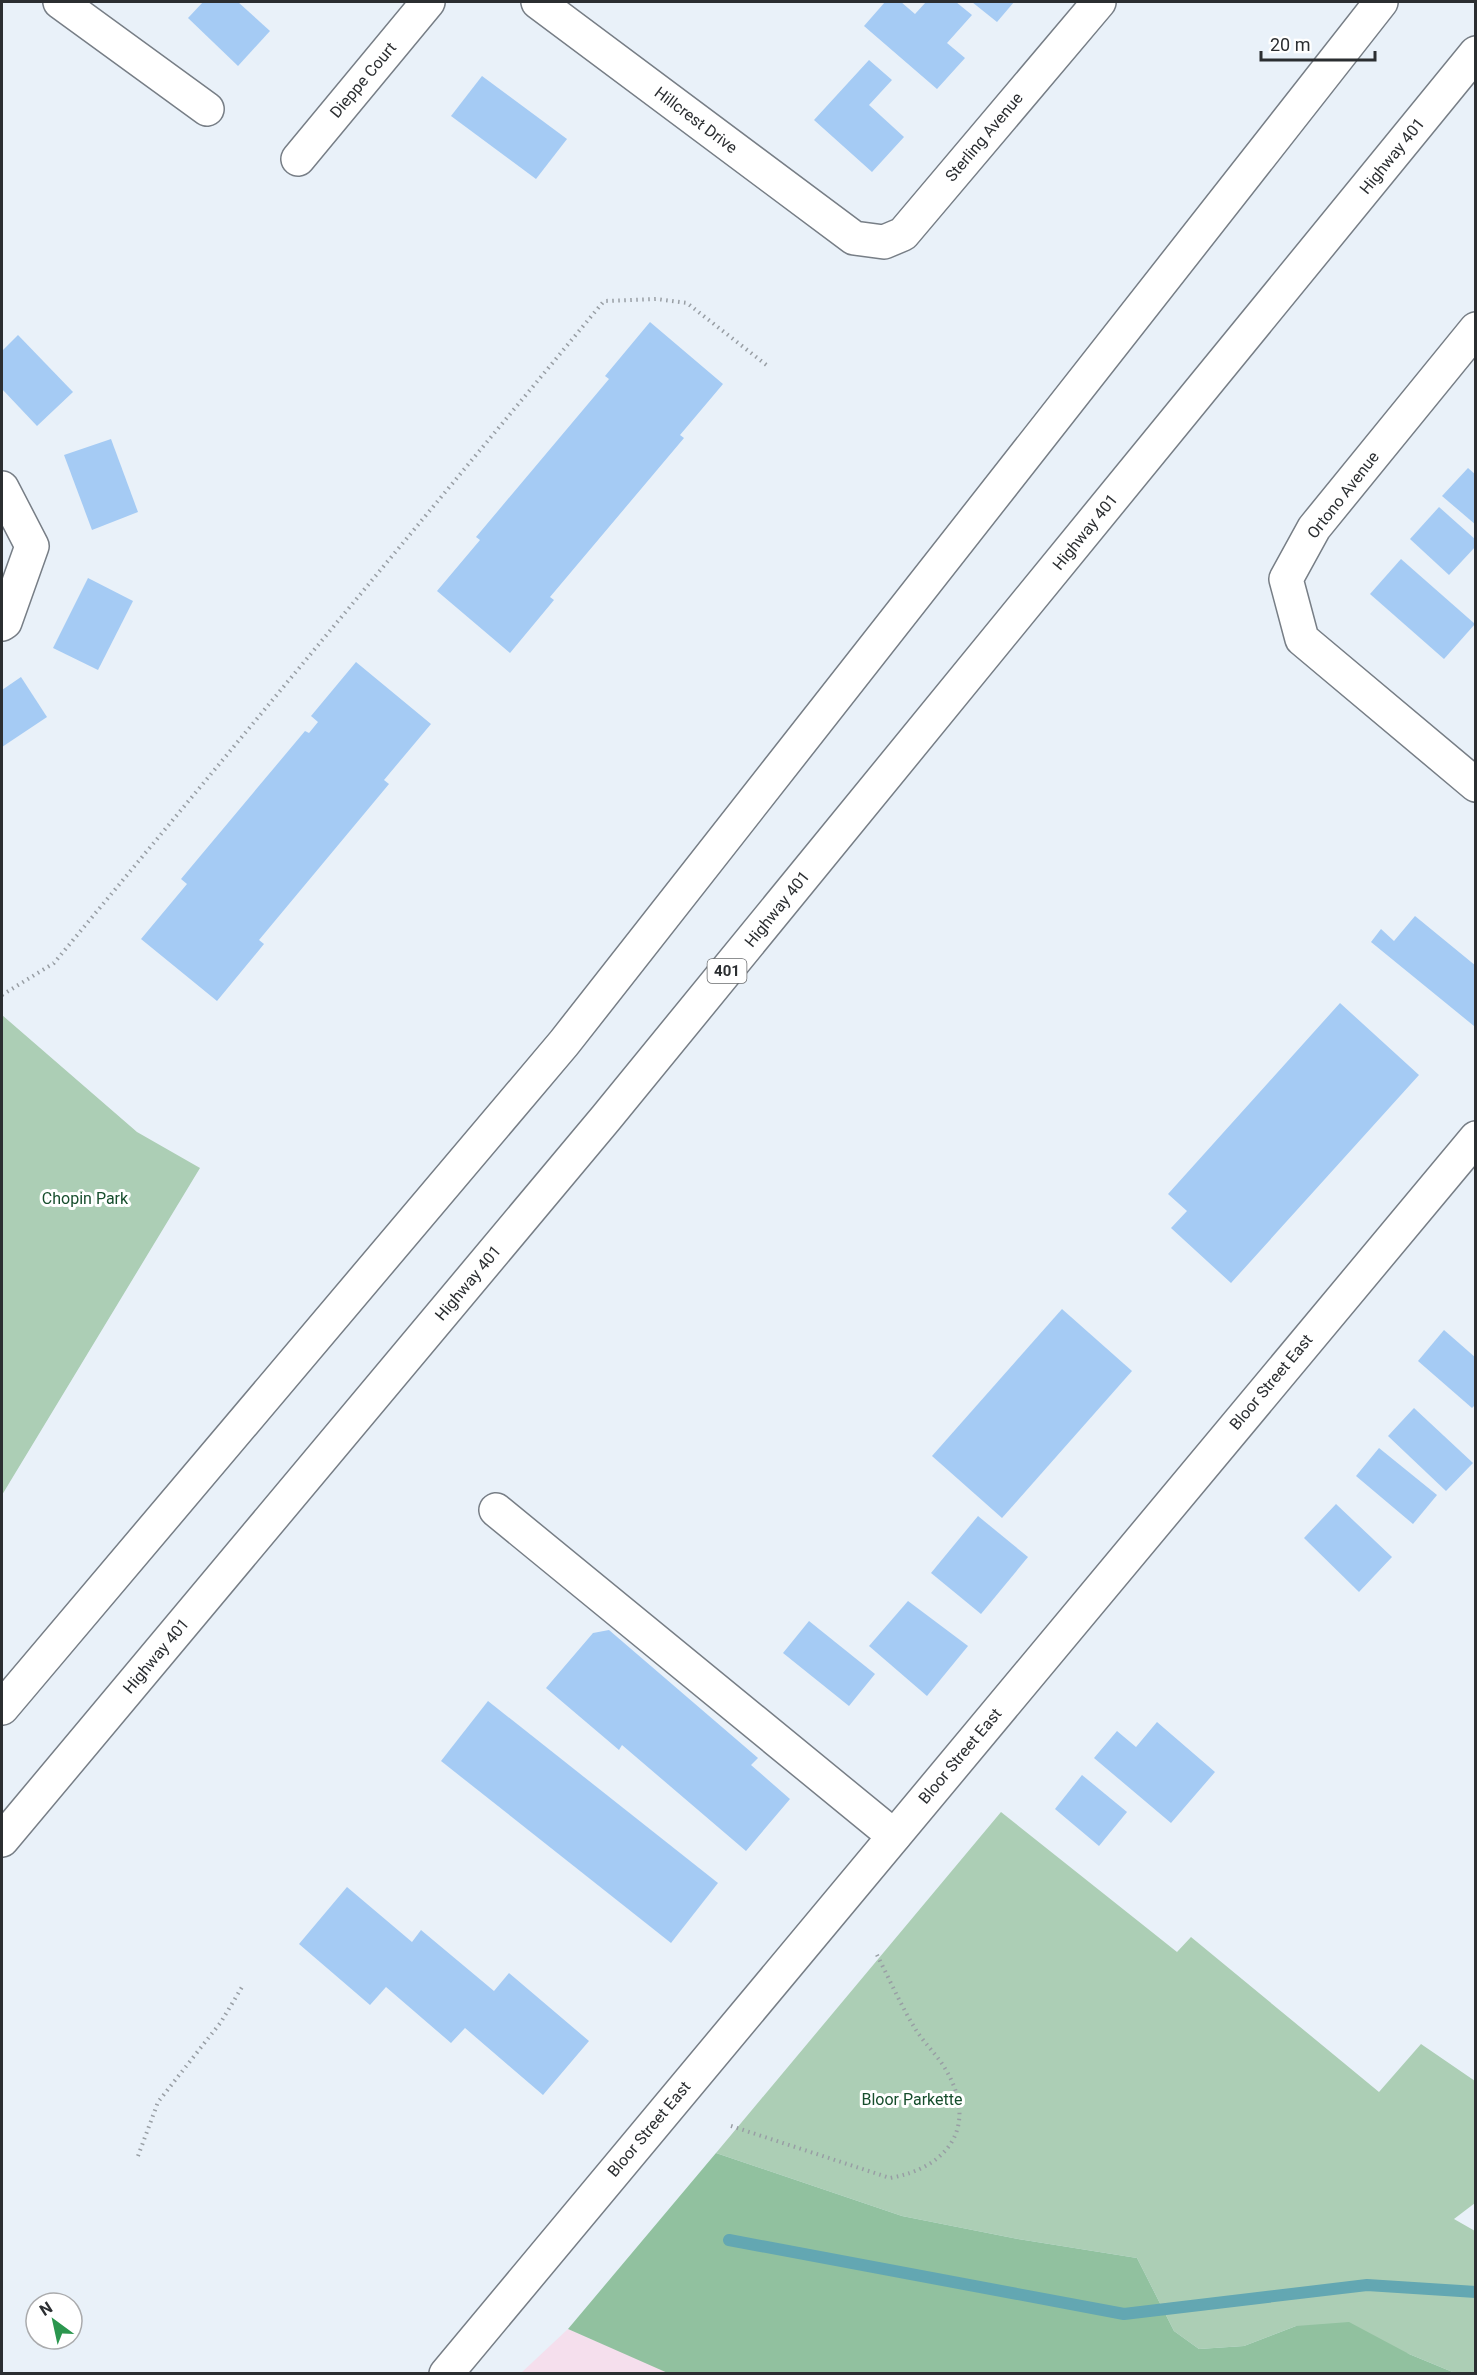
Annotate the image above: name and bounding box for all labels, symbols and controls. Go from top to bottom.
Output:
scale bar [1261,24,1375,62]
text: 20 m [1270,34,1310,55]
street label: Dieppe Court [326,38,400,122]
street label: Hillcrest Drive [651,83,741,157]
street label: Sterling Avenue [941,89,1027,185]
street label: Highway 401 [1356,114,1428,198]
street label: Ortono Avenue [1303,448,1383,542]
street label: Highway 401 [1049,490,1121,574]
street label: Highway 401 [741,867,813,951]
road number: 401 [708,959,746,983]
park label: Chopin Park [42,1189,129,1208]
street label: Highway 401 [431,1242,505,1324]
street label: Bloor Street East [1225,1330,1317,1434]
street label: Highway 401 [119,1615,193,1697]
street label: Bloor Street East [914,1704,1006,1808]
street label: Bloor Street East [603,2077,695,2181]
park label: Bloor Parkette [861,2090,963,2109]
north arrow [24,2291,84,2351]
text: N [36,2298,56,2320]

